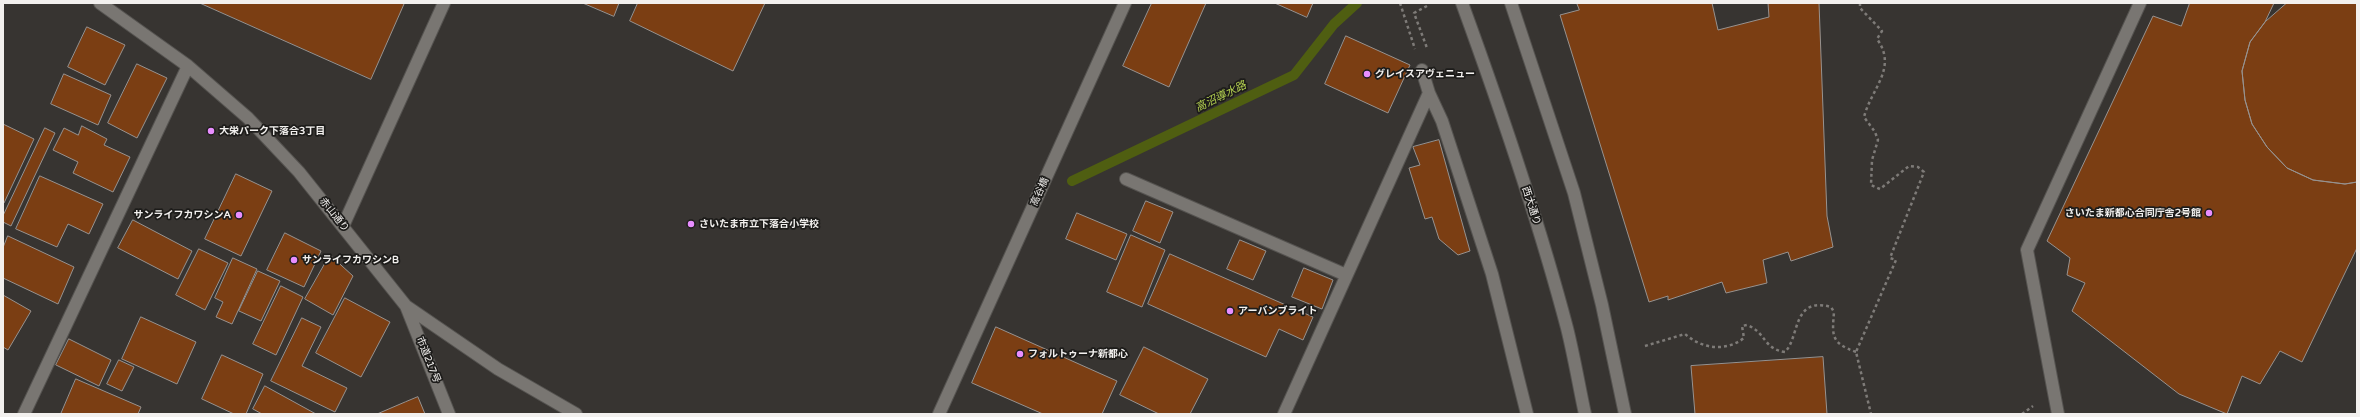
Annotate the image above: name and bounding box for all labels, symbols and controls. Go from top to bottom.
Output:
place label: グレイスアヴェニュー [1375,68,1475,80]
marker: グレイスアヴェニュー [1362,69,1372,79]
water label: 高沼導水路 [1193,79,1249,115]
place label: 大栄パーク下落合3丁目 [219,125,325,137]
marker: 大栄パーク下落合3丁目 [206,126,216,136]
street label: 高谷橋 [1028,176,1052,208]
street label: 西大通り [1519,185,1543,227]
street label: 赤山通り [317,196,351,234]
place label: さいたま新都心合同庁舎2号館 [2065,207,2201,219]
marker: さいたま新都心合同庁舎2号館 [2204,208,2214,218]
place label: サンライフカワシンA [134,209,231,221]
marker: サンライフカワシンA [234,210,244,220]
place label: さいたま市立下落合小学校 [699,218,819,230]
marker: さいたま市立下落合小学校 [686,219,696,229]
place label: サンライフカワシンB [302,254,399,266]
marker: サンライフカワシンB [289,255,299,265]
place label: アーバンブライト [1238,305,1317,317]
marker: アーバンブライト [1225,306,1235,316]
street label: 市道217号 [413,335,443,385]
place label: フォルトゥーナ新都心 [1028,348,1128,360]
marker: フォルトゥーナ新都心 [1015,349,1025,359]

